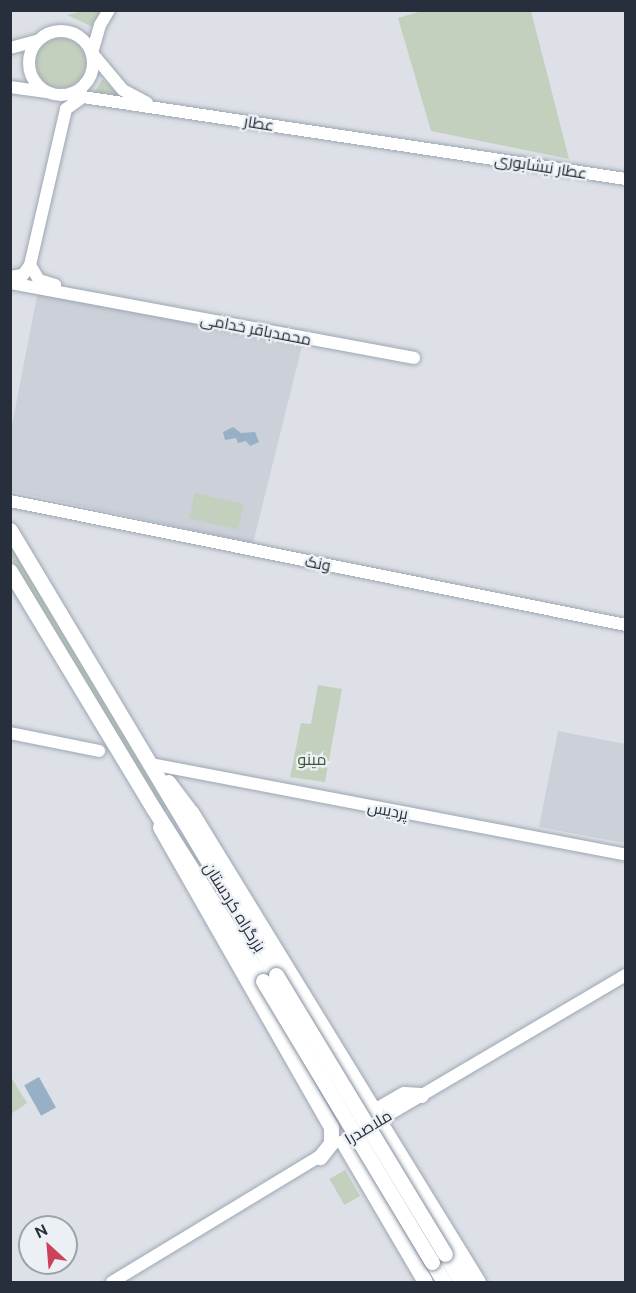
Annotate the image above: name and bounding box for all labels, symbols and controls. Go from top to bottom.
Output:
street label: عطار [242,111,276,135]
street label: عطار نیشابوری [493,149,589,183]
street label: محمدباقر خدامی [199,309,313,349]
street label: ونک [303,551,333,575]
park label: مینو [298,749,326,769]
street label: پردیس [366,797,410,823]
street label: بزرگراه کردستان [200,859,270,955]
street label: ملاصدرا [341,1106,395,1148]
north arrow [18,1215,78,1275]
text: N [32,1220,50,1241]

